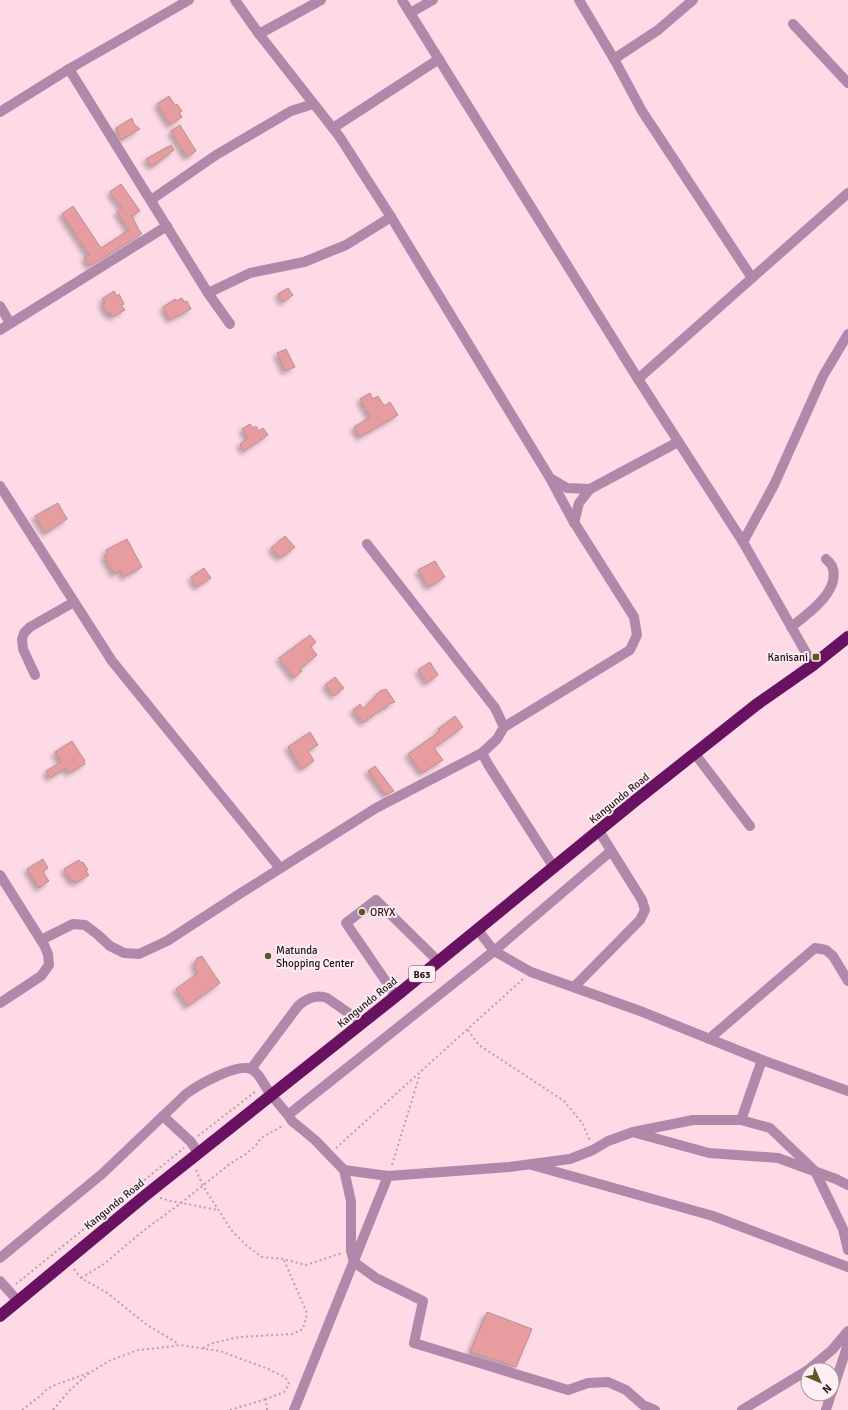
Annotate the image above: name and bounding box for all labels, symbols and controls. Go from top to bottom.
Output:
place label: Kanisani [768,651,808,664]
marker: Kanisani [811,652,821,662]
street label: Kangundo Road [587,770,652,827]
place label: ORYX [370,906,396,919]
marker: ORYX [357,907,367,917]
place label: Matunda Shopping Center [276,944,354,970]
marker: Matunda Shopping Center [263,951,273,961]
road number: B63 [409,966,435,982]
street label: Kangundo Road [335,974,400,1031]
street label: Kangundo Road [82,1176,147,1233]
north arrow [800,1362,840,1402]
text: N [819,1381,834,1396]

